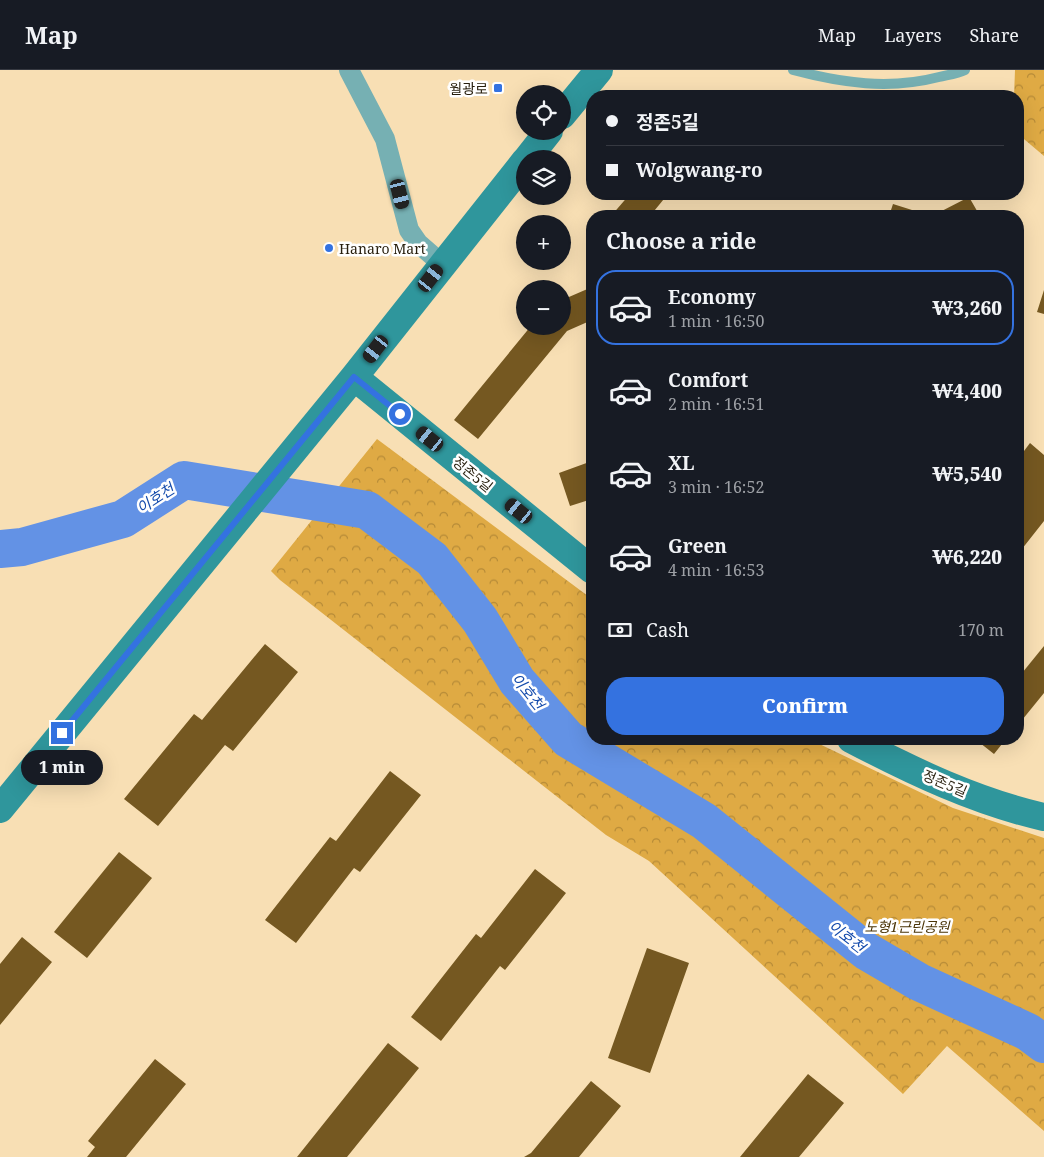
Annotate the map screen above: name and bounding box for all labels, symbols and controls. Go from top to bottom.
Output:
text: Map [25,18,78,51]
text: Map [818,23,856,47]
text: Layers [884,23,942,47]
text: Share [970,23,1019,47]
place label: 월광로 [449,79,488,98]
marker: 월광로 [492,82,504,94]
map controls [516,85,571,335]
button: locate [516,85,571,140]
text: 정존5길 [636,109,699,135]
button: layers [516,150,571,205]
text: Wolgwang-ro [636,157,763,183]
car [389,178,410,210]
button: + [516,215,571,270]
text: Choose a ride [606,225,756,255]
place label: Hanaro Mart [339,239,426,258]
marker: Hanaro Mart [323,242,335,254]
car [415,262,446,294]
button: − [516,280,571,335]
text: Economy [668,284,756,310]
icon: car [608,285,653,330]
text: ₩3,260 [933,295,1002,321]
text: 1 min · 16:50 [668,310,764,332]
car [360,333,391,365]
text: Comfort [668,367,748,393]
icon: car [608,368,653,413]
text: ₩4,400 [933,378,1002,404]
text: 2 min · 16:51 [668,393,764,415]
route start [389,403,411,425]
car [413,424,446,454]
text: XL [668,450,694,476]
icon: car [608,451,653,496]
street label: 정존5길 [449,452,497,496]
text: ₩5,540 [933,461,1002,487]
text: 3 min · 16:52 [668,476,764,498]
water label: 이호천 [132,477,180,518]
car [502,496,535,526]
text: Green [668,533,727,559]
icon: car [608,534,653,579]
text: ₩6,220 [933,544,1002,570]
text: 4 min · 16:53 [668,559,764,581]
icon: cash [606,616,634,644]
text: Cash [646,617,689,643]
text: 170 m [958,619,1004,641]
water label: 이호천 [507,669,550,715]
button: Confirm [606,677,1004,735]
route end [51,722,73,744]
callout: 1 min [21,750,103,786]
text: 1 min [39,756,85,778]
street label: 정존5길 [920,765,970,801]
water label: 이호천 [825,915,871,958]
park label: 노형1근린공원 [864,917,951,936]

